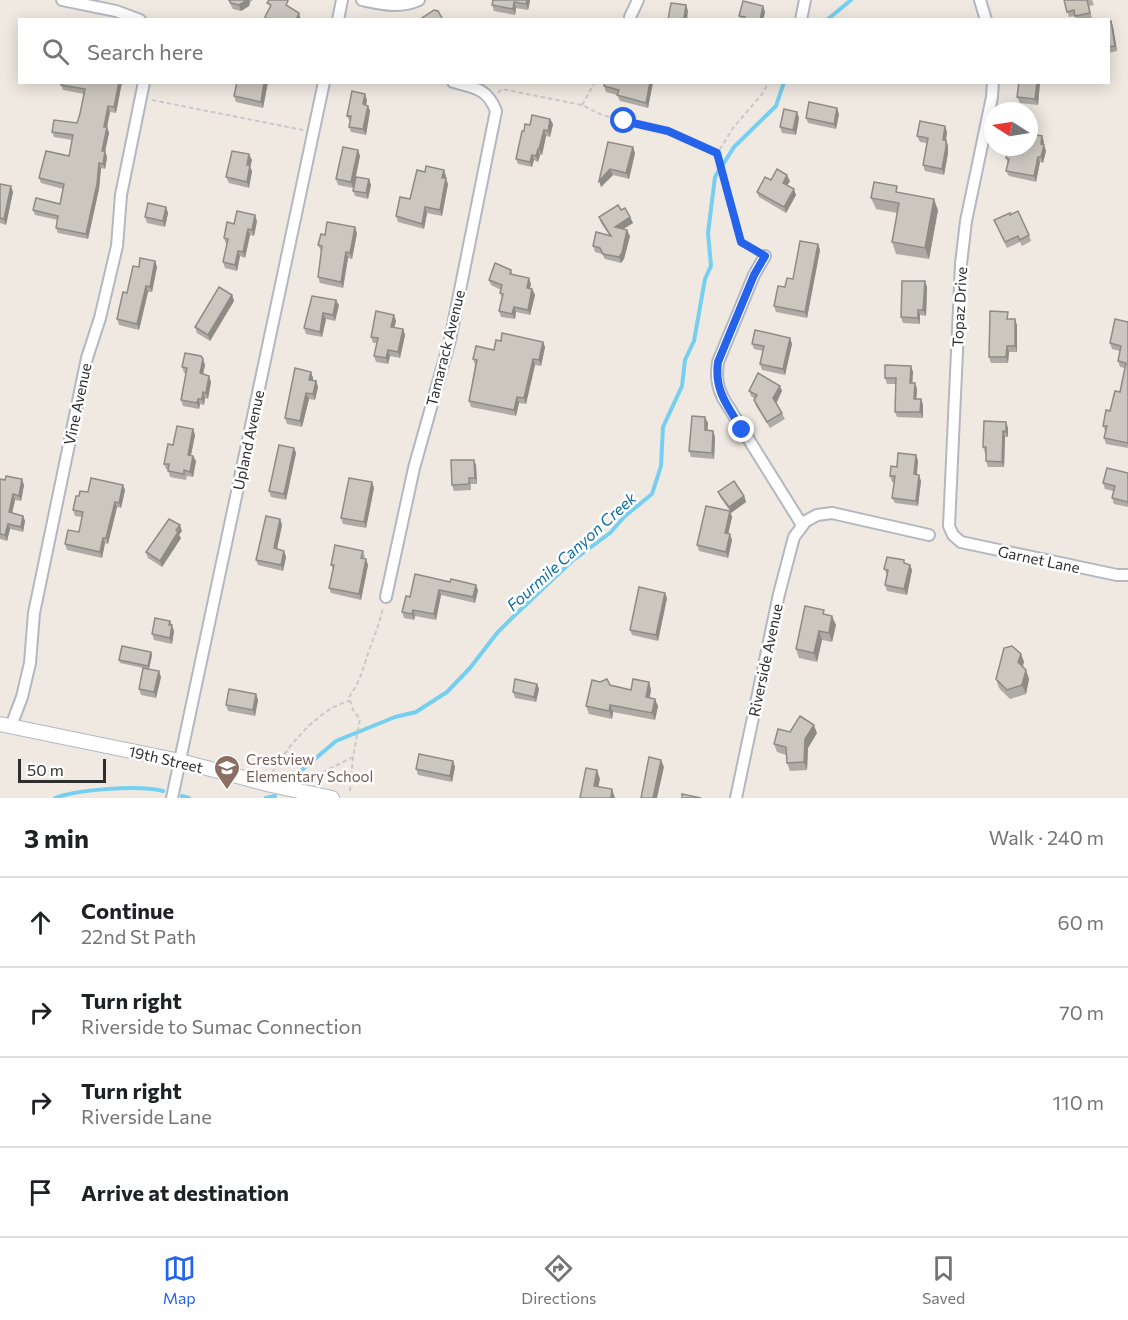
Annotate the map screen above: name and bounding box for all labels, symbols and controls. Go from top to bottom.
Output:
search box [18,18,1110,84]
icon: search [39,35,72,68]
text: Search here [87,38,203,65]
north arrow [984,102,1038,156]
route start [610,107,636,133]
street label: Topaz Drive [948,266,970,348]
street label: Tamarack Avenue [422,288,468,408]
street label: Vine Avenue [60,361,95,447]
street label: Upland Avenue [229,388,267,492]
route end [728,416,754,442]
water label: Fourmile Canyon Creek [502,488,640,614]
street label: Garnet Lane [996,542,1082,576]
street label: Riverside Avenue [744,602,786,718]
street label: 19th Street [127,742,205,776]
place label: Crestview Elementary School [246,750,373,785]
school or university icon: Crestview Elementary School [212,753,242,791]
scale bar [18,756,106,784]
text: 50 m [27,760,64,779]
text: 3 min [24,822,89,853]
text: Walk · 240 m [989,825,1104,849]
text: Continue [81,897,174,924]
icon: ahead [24,906,57,939]
text: 60 m [1058,910,1104,934]
text: 22nd St Path [81,924,196,948]
text: Turn right [81,987,182,1014]
icon: right [24,996,57,1029]
text: 70 m [1059,1000,1104,1024]
text: Riverside to Sumac Connection [81,1014,362,1038]
text: Turn right [81,1077,182,1104]
icon: right [24,1086,57,1119]
text: 110 m [1053,1090,1104,1114]
text: Riverside Lane [81,1104,212,1128]
icon: arrive [24,1176,57,1209]
text: Arrive at destination [81,1179,289,1206]
tab: Map [163,1252,196,1307]
tab: Directions [521,1252,596,1307]
tab: Saved [922,1252,965,1307]

